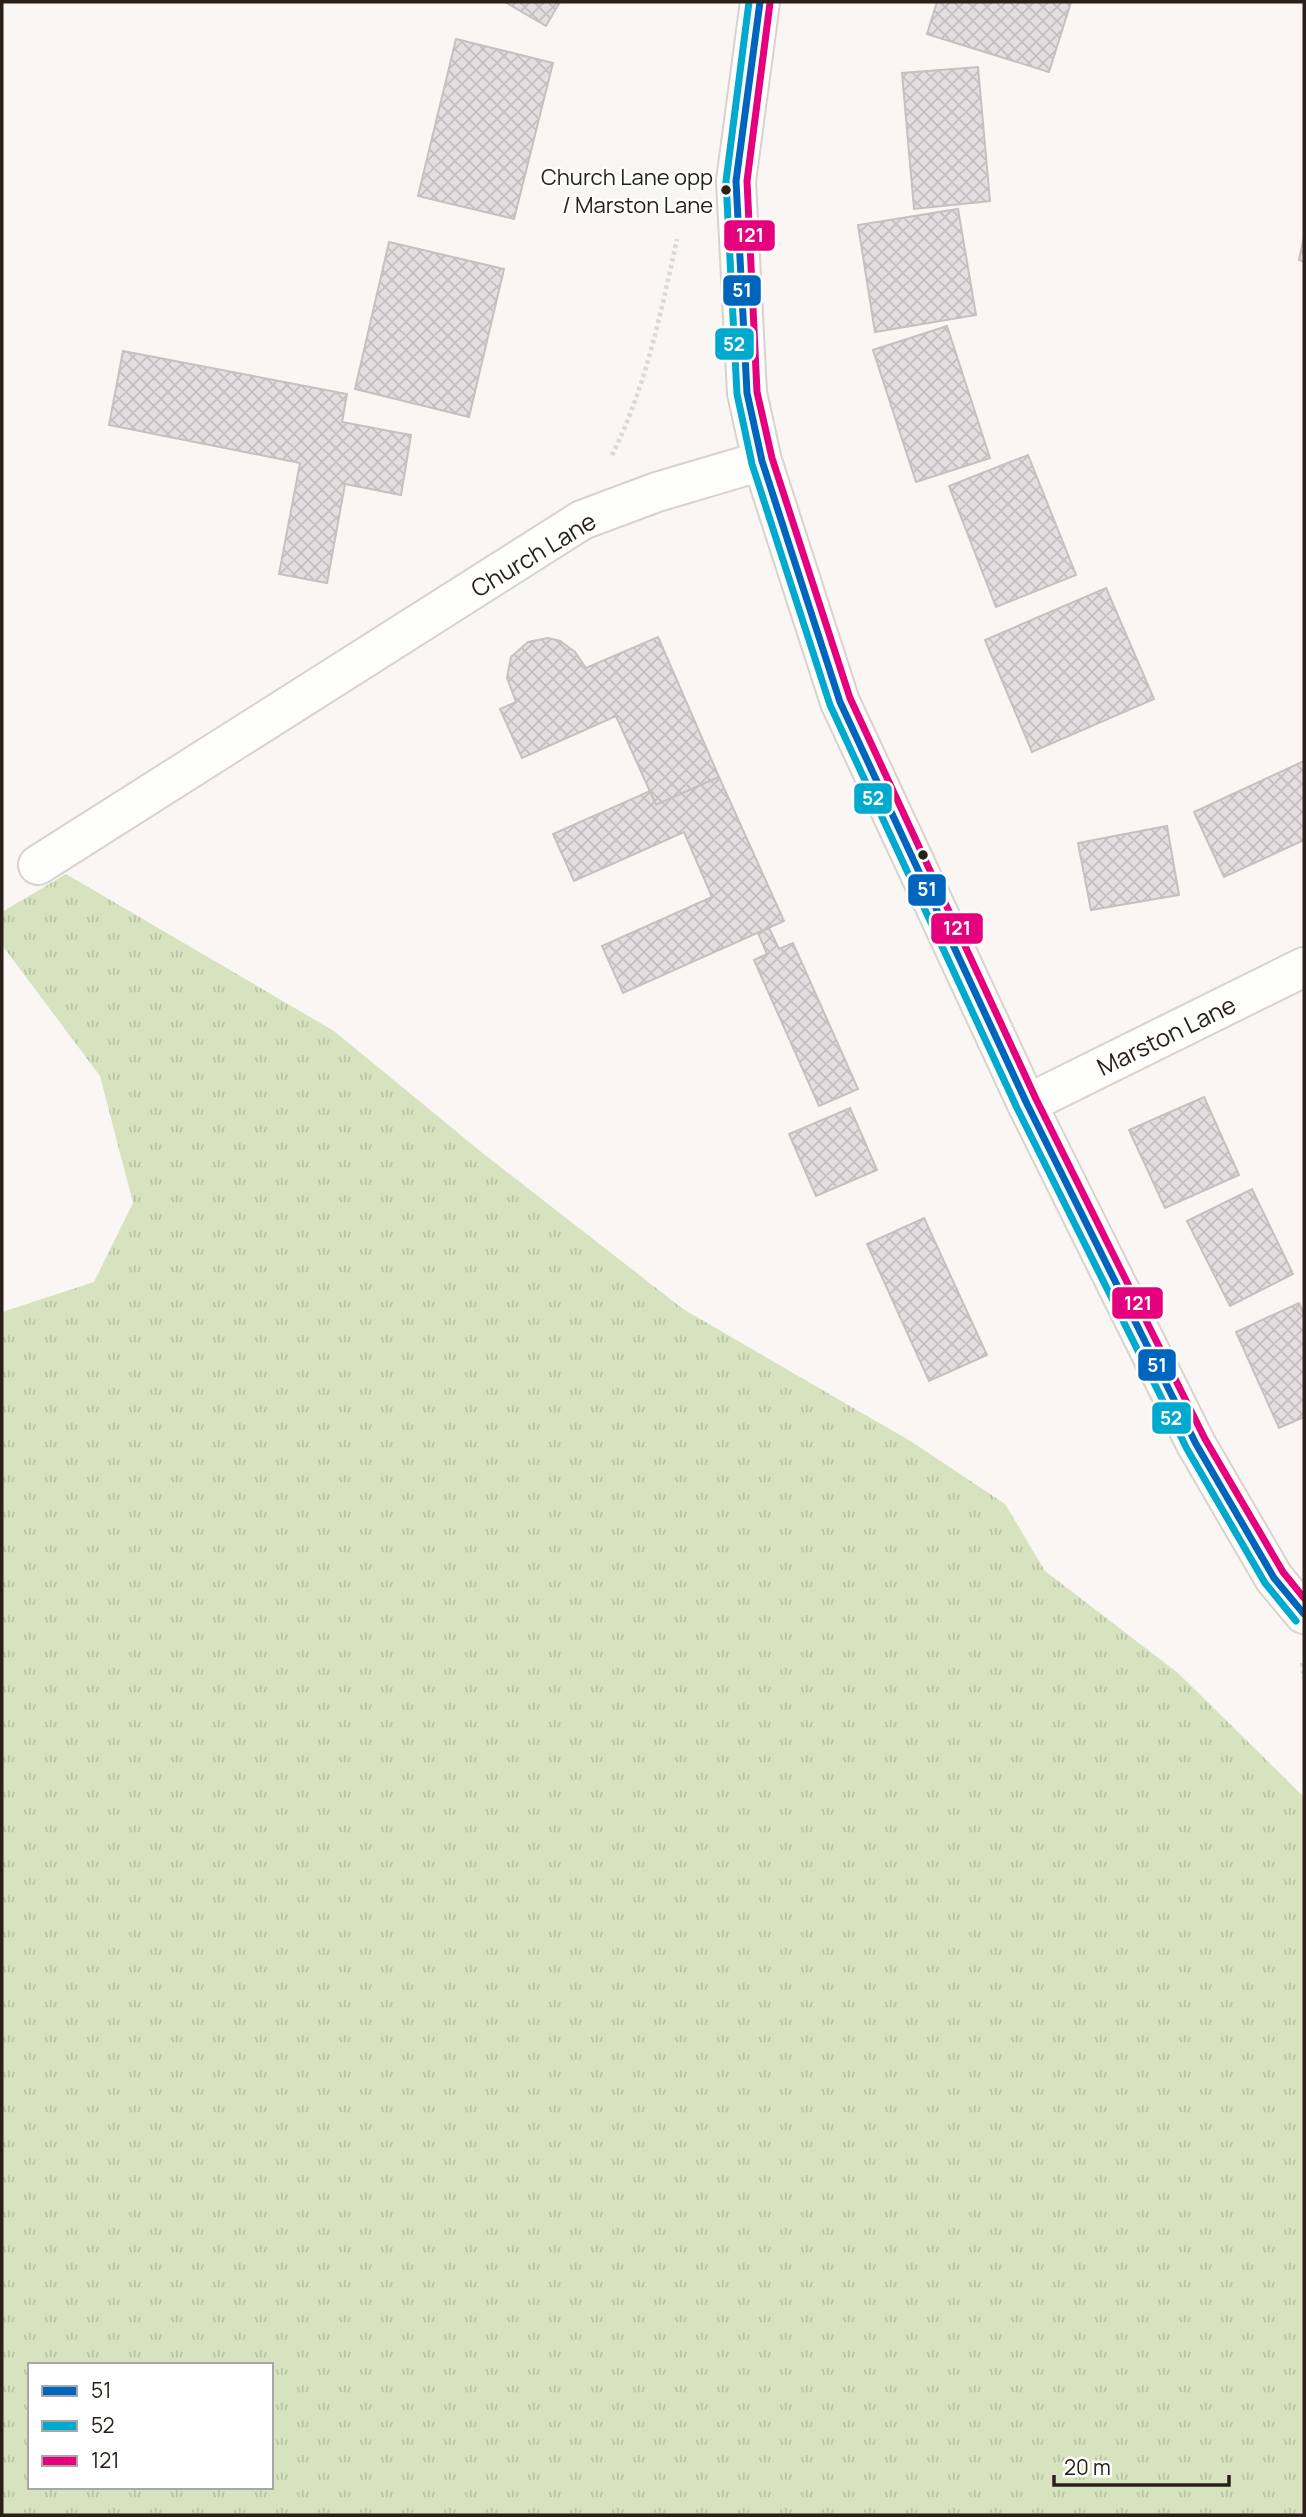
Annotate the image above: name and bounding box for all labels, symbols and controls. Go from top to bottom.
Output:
place label: Church Lane opp / Marston Lane [541,162,713,220]
marker: Church Lane opp / Marston Lane [719,183,733,197]
line badge: 121 [723,219,776,252]
text: 121 [736,222,764,248]
line badge: 51 [722,274,762,307]
text: 51 [732,277,752,303]
line badge: 52 [714,327,755,361]
text: 52 [723,331,745,357]
street label: Church Lane [464,504,602,604]
line badge: 52 [853,782,893,815]
text: 52 [862,785,884,811]
unlabelled marker [916,848,930,862]
line badge: 51 [907,873,947,907]
text: 51 [917,876,937,902]
line badge: 121 [930,912,984,945]
text: 121 [943,915,971,941]
street label: Marston Lane [1091,987,1241,1083]
line badge: 121 [1111,1286,1164,1320]
text: 121 [1124,1290,1152,1316]
line badge: 51 [1137,1348,1177,1382]
text: 51 [1147,1352,1167,1378]
line badge: 52 [1151,1401,1192,1435]
text: 52 [1160,1405,1182,1431]
legend [28,2363,273,2489]
text: 51 [91,2376,111,2404]
text: 52 [91,2411,115,2439]
scale bar [1054,2444,1229,2488]
text: 121 [91,2446,119,2474]
text: 20 m [1064,2453,1111,2481]

